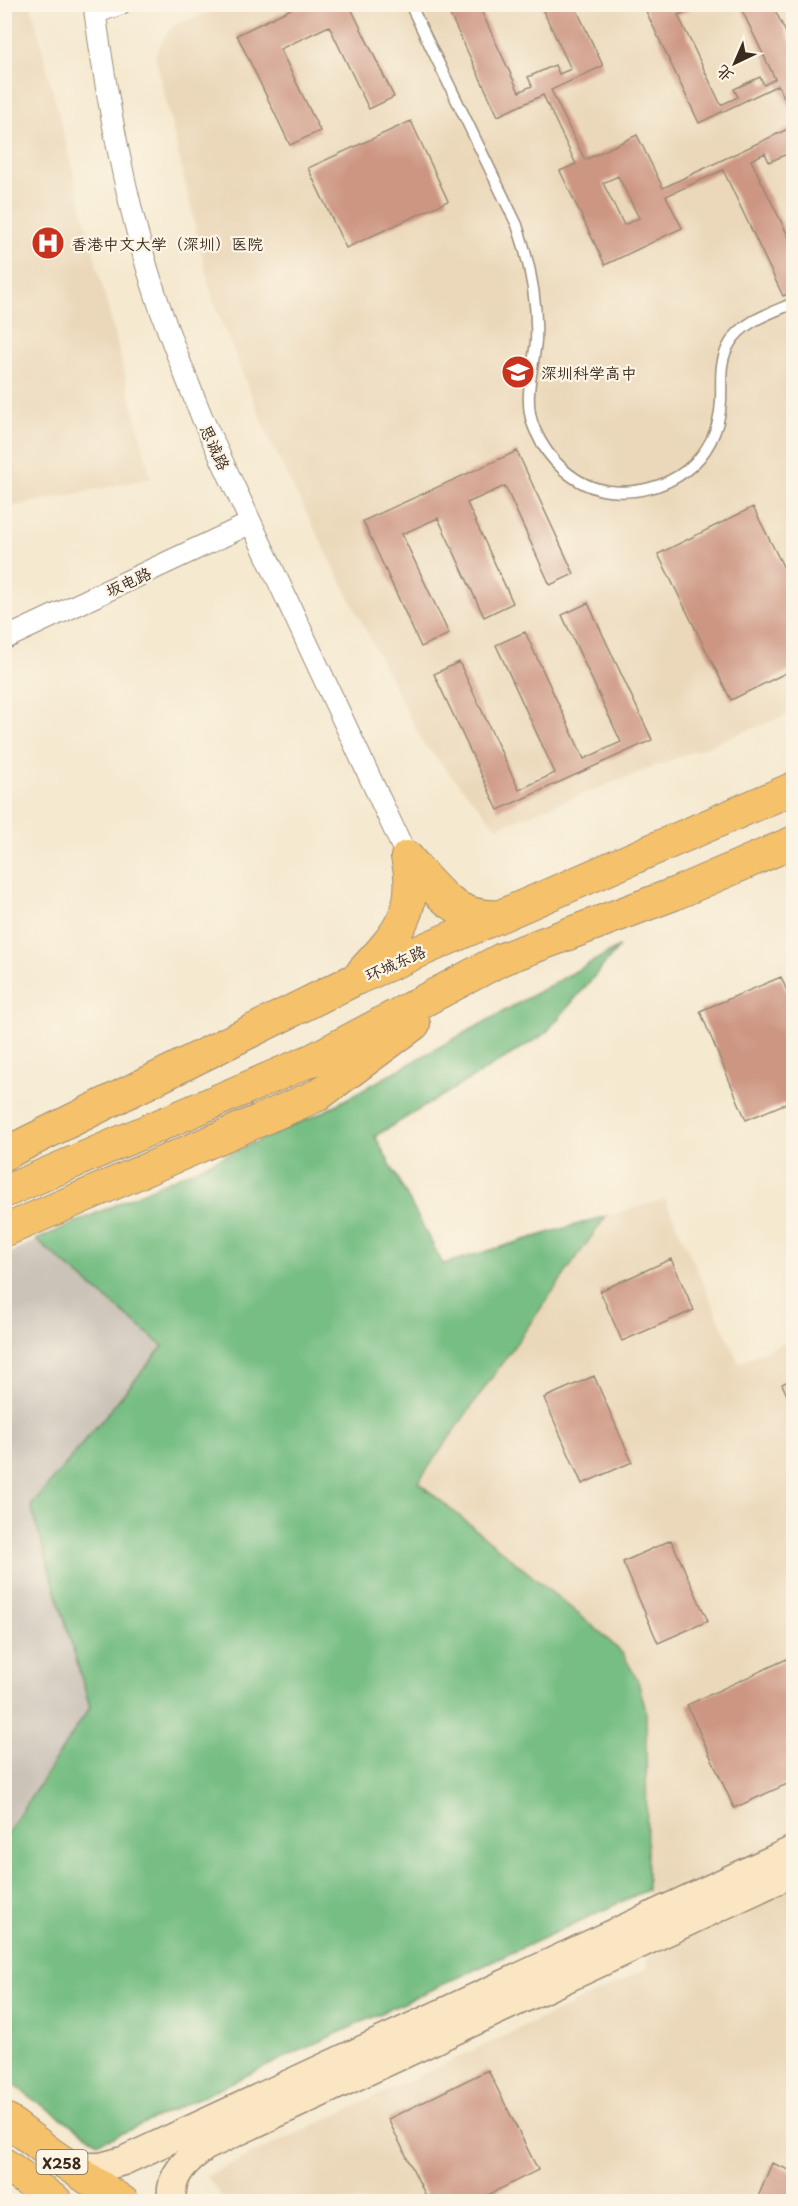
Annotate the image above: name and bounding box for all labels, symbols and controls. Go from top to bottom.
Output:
north arrow [705,33,765,93]
text: 北 [710,60,738,89]
hospital icon: 香港中文大学（深圳）医院 [30,225,66,261]
place label: 香港中文大学（深圳）医院 [71,231,263,255]
school or university icon: 深圳科学高中 [500,354,536,390]
place label: 深圳科学高中 [541,360,637,384]
street label: 思诚路 [195,420,237,474]
street label: 坂电路 [101,560,155,602]
street label: 环城东路 [361,938,429,986]
road number: X258 [36,2150,88,2174]

